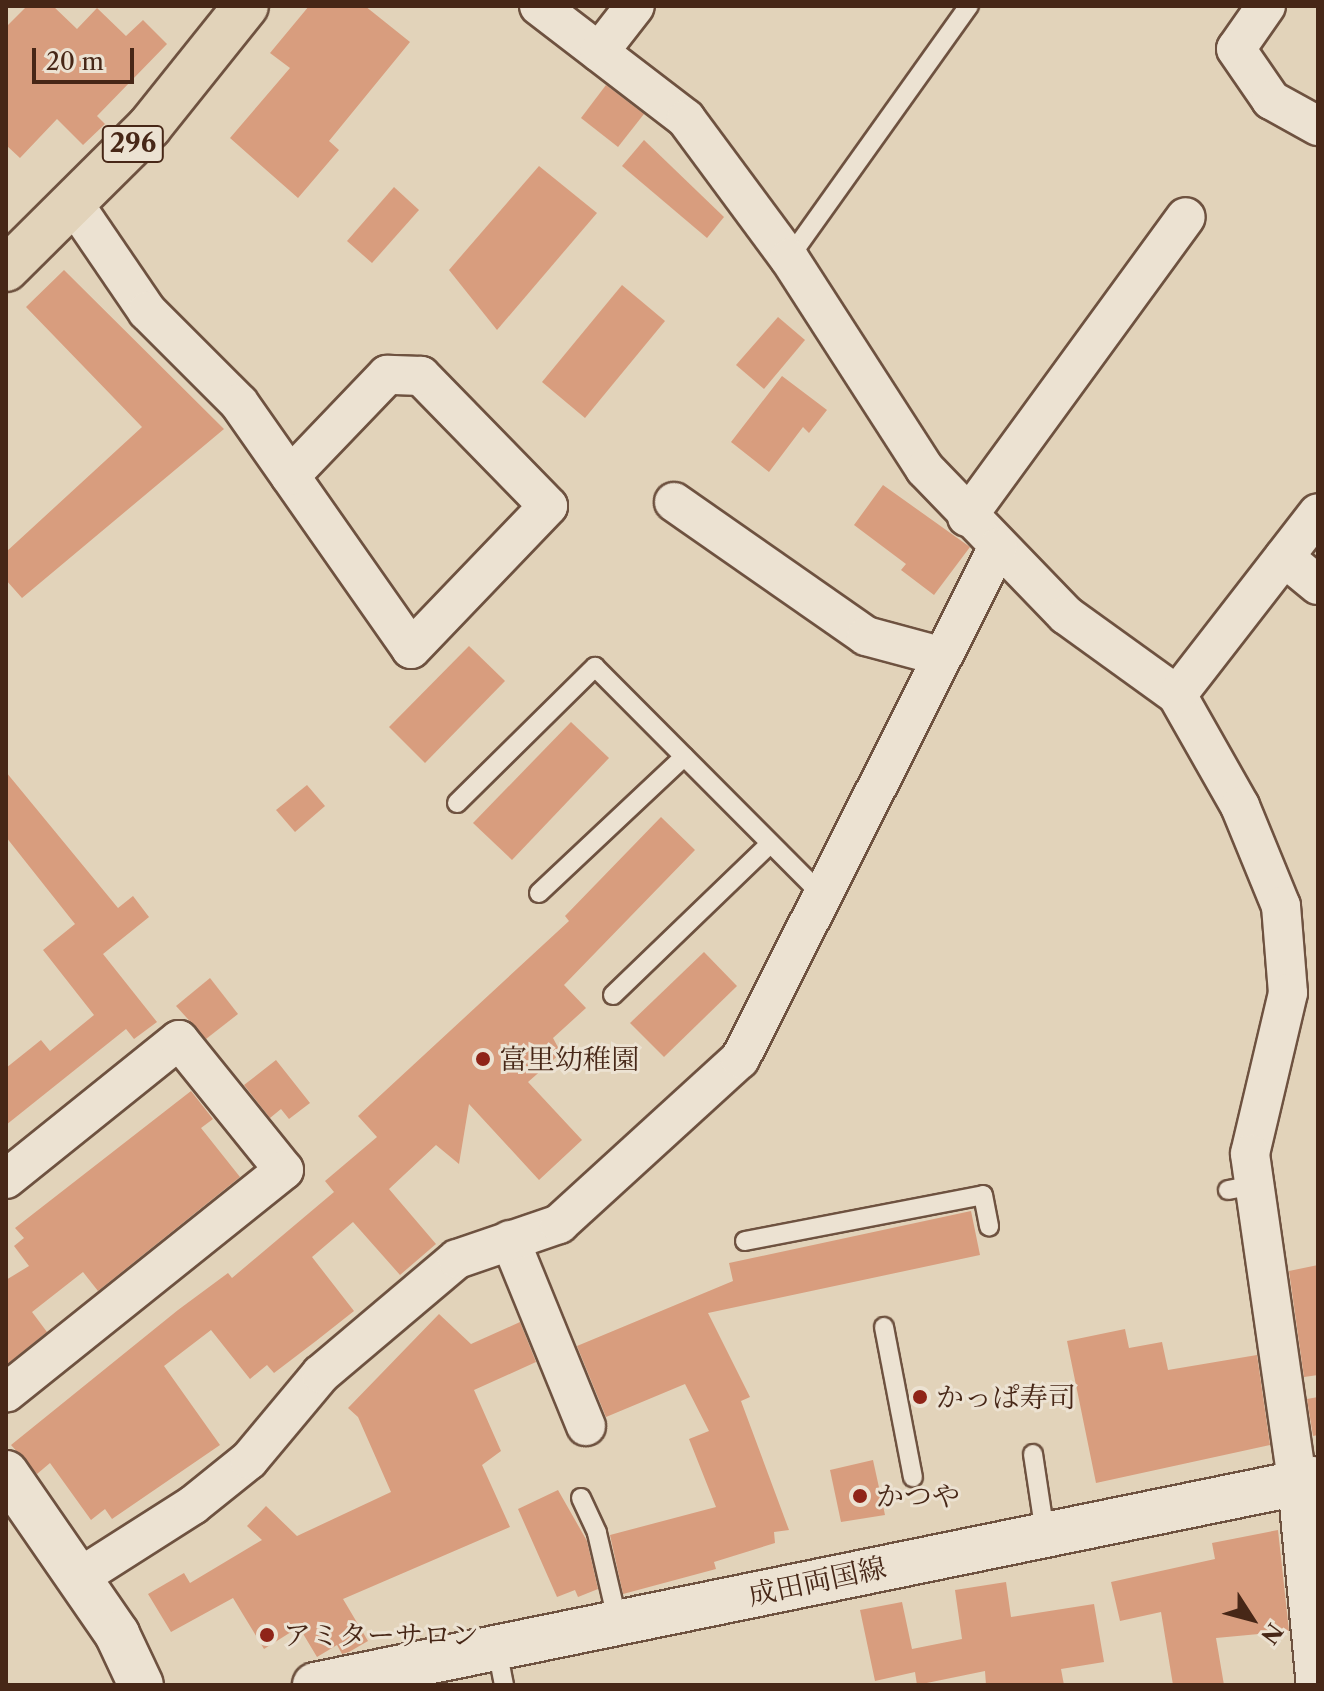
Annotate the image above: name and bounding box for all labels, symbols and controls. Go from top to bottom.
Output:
scale bar [36,32,138,82]
text: 20 m [46,47,104,76]
road number: 296 [101,122,165,166]
place label: 富里幼稚園 [499,1042,639,1076]
marker: 富里幼稚園 [474,1050,492,1068]
place label: かっぱ寿司 [936,1380,1076,1414]
marker: かっぱ寿司 [911,1388,929,1406]
place label: かつや [876,1479,960,1513]
marker: かつや [851,1487,869,1505]
street label: 成田両国線 [745,1550,889,1612]
north arrow [1212,1579,1292,1659]
place label: アミターサロン [283,1618,479,1652]
text: N [1255,1618,1288,1649]
marker: アミターサロン [258,1626,276,1644]

